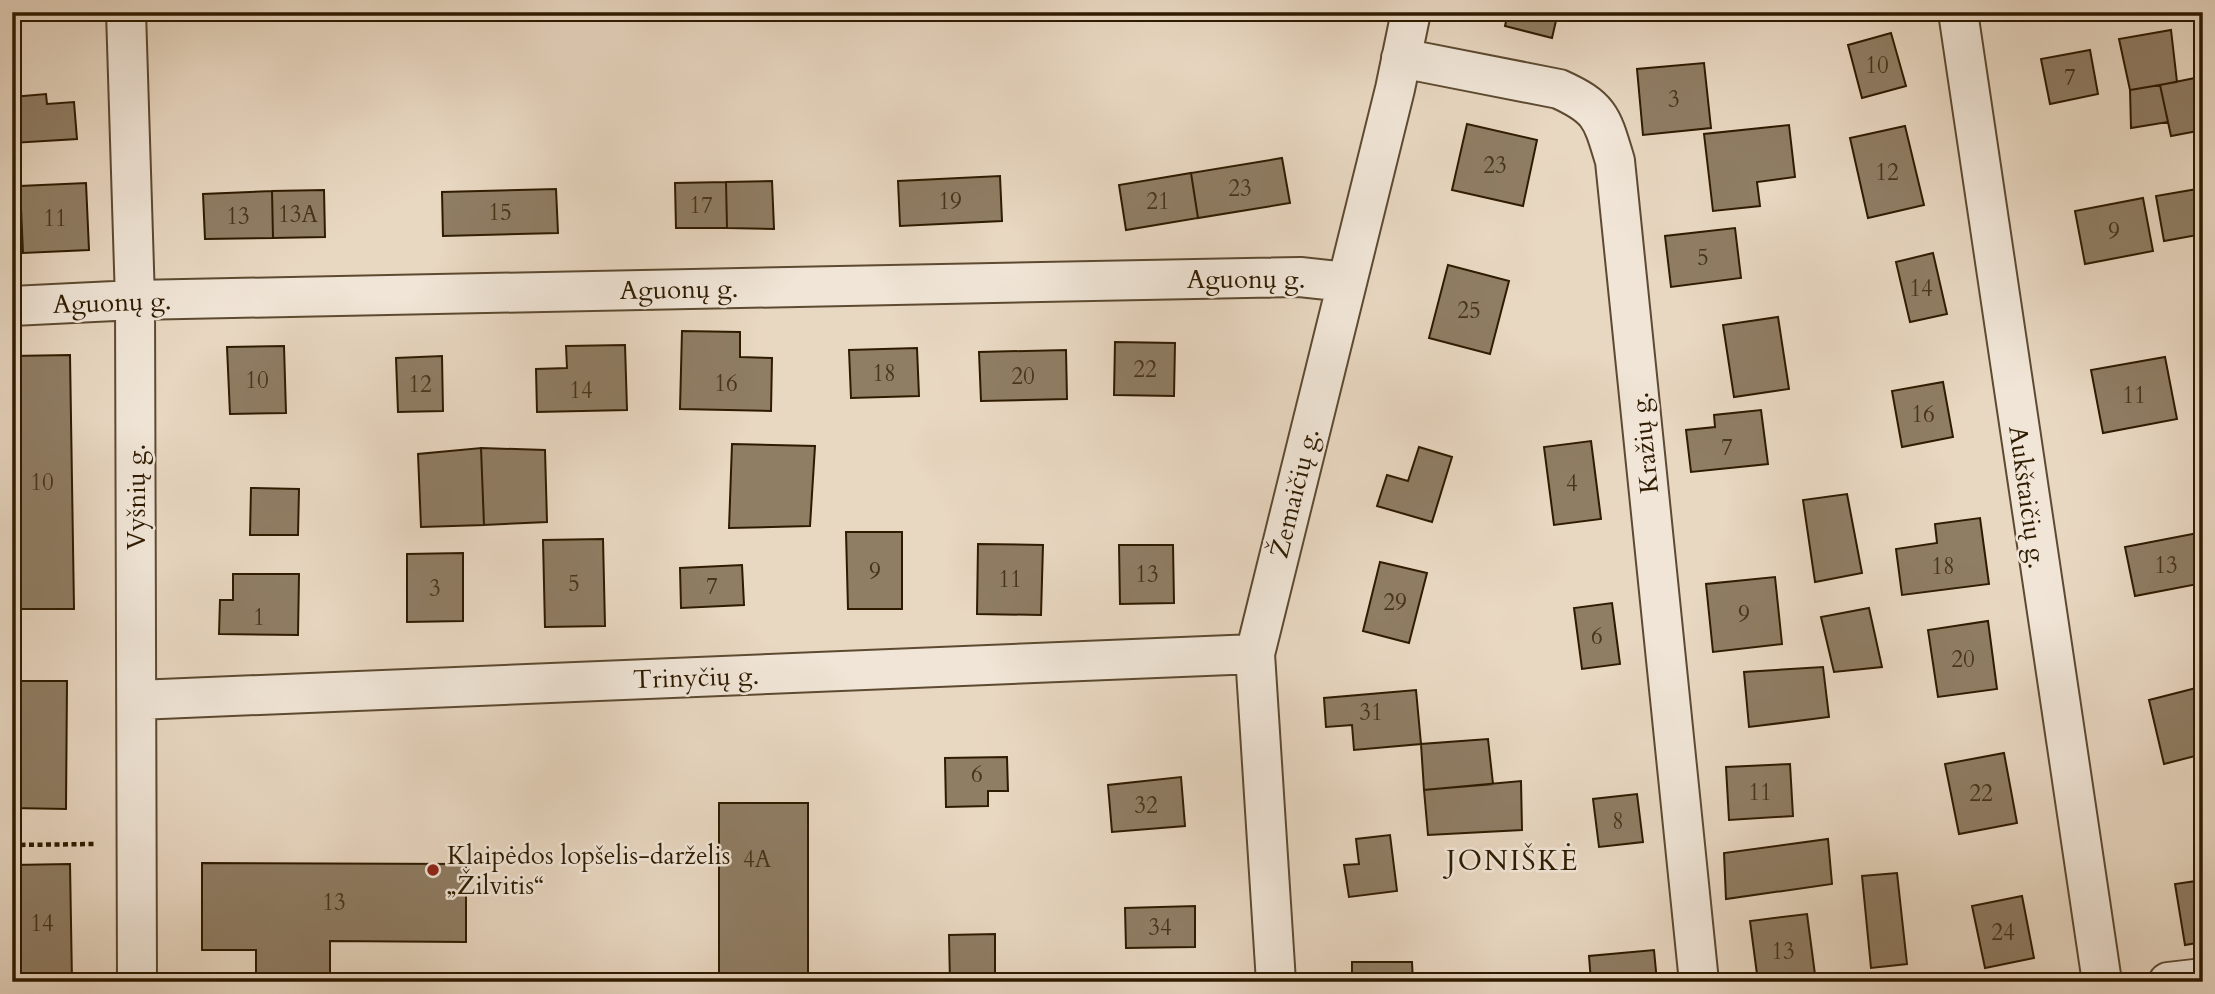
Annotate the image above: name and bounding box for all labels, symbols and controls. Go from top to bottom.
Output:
house number: 10 [1865,50,1889,81]
house number: 7 [2064,62,2076,93]
house number: 3 [1668,84,1680,115]
house number: 23 [1483,150,1507,181]
house number: 12 [1875,157,1899,188]
house number: 23 [1228,173,1252,204]
house number: 19 [938,186,962,217]
house number: 21 [1146,186,1170,217]
house number: 17 [689,190,713,221]
house number: 15 [488,197,512,228]
house number: 13A [278,199,319,230]
house number: 13 [226,201,250,232]
house number: 11 [43,203,67,234]
house number: 9 [2108,216,2120,247]
house number: 5 [1697,242,1709,273]
street label: Aguonų g. [1187,262,1305,297]
street label: Aguonų g. [619,271,739,308]
house number: 14 [1909,273,1933,304]
street label: Aguonų g. [52,283,172,322]
house number: 25 [1457,295,1481,326]
house number: 22 [1133,354,1157,385]
house number: 18 [872,358,896,389]
house number: 20 [1011,361,1035,392]
house number: 10 [245,365,269,396]
house number: 16 [714,368,738,399]
house number: 12 [408,369,432,400]
house number: 14 [569,375,593,406]
house number: 11 [2122,380,2146,411]
street label: Kražių g. [1622,391,1667,495]
house number: 16 [1911,399,1935,430]
street label: Aukštaičių g. [2000,423,2055,571]
street label: Žemaičių g. [1261,425,1327,562]
house number: 7 [1721,432,1733,463]
street label: Vyšnių g. [119,444,154,550]
house number: 10 [30,467,54,498]
house number: 4 [1566,468,1578,499]
house number: 13 [2154,550,2178,581]
house number: 18 [1931,551,1955,582]
house number: 9 [869,556,881,587]
house number: 13 [1135,559,1159,590]
house number: 11 [998,564,1022,595]
house number: 5 [568,568,580,599]
house number: 7 [706,571,718,602]
house number: 3 [429,573,441,604]
house number: 29 [1383,587,1407,618]
house number: 9 [1738,599,1750,630]
house number: 1 [253,602,265,633]
house number: 6 [1591,621,1603,652]
house number: 20 [1951,644,1975,675]
street label: Trinyčių g. [632,658,760,697]
house number: 31 [1359,697,1383,728]
house number: 6 [971,759,983,790]
house number: 11 [1748,777,1772,808]
house number: 22 [1969,778,1993,809]
house number: 32 [1134,790,1158,821]
house number: 8 [1612,806,1624,837]
place label: Klaipėdos lopšelis-darželis „Žilvitis“ [447,838,730,903]
district label: JONIŠKĖ [1442,842,1580,880]
house number: 4A [743,844,772,875]
marker: Klaipėdos lopšelis-darželis „Žilvitis“ [425,862,441,878]
house number: 13 [322,887,346,918]
house number: 14 [30,908,54,939]
house number: 34 [1148,912,1172,943]
house number: 24 [1991,917,2015,948]
house number: 13 [1771,936,1795,967]

